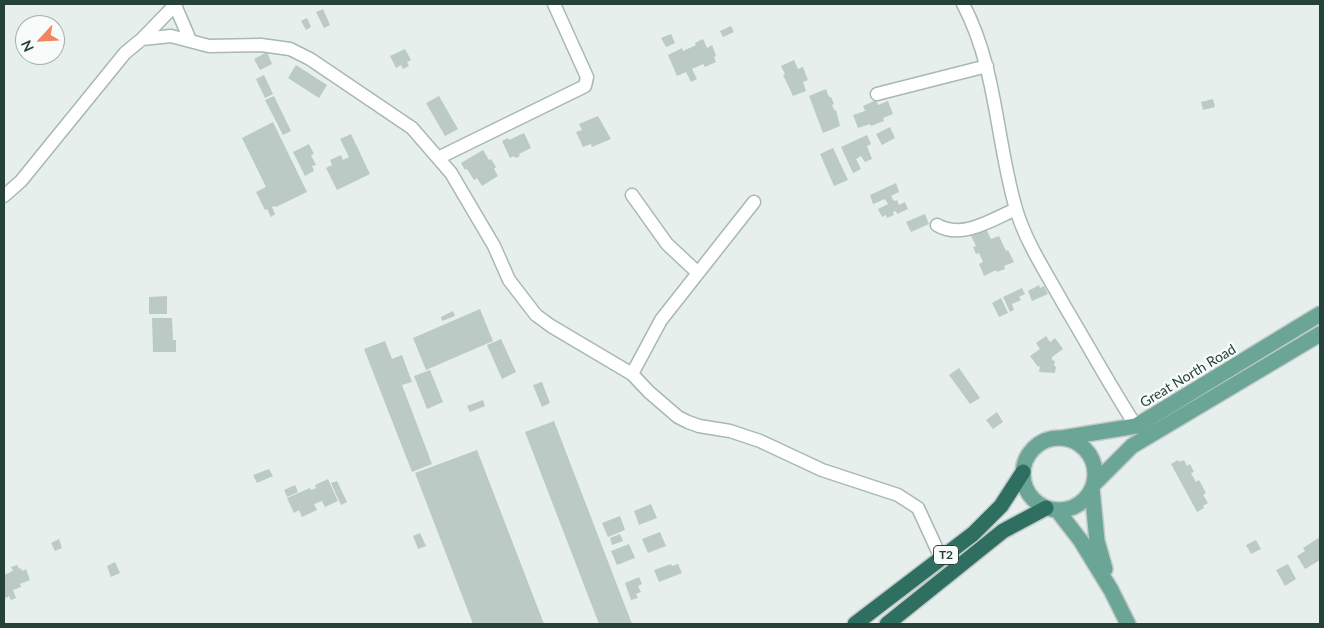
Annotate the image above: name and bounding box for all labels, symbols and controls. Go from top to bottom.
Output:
north arrow [15,15,65,65]
text: N [17,38,37,55]
street label: Great North Road [1137,341,1239,411]
road number: T2 [934,546,958,564]

